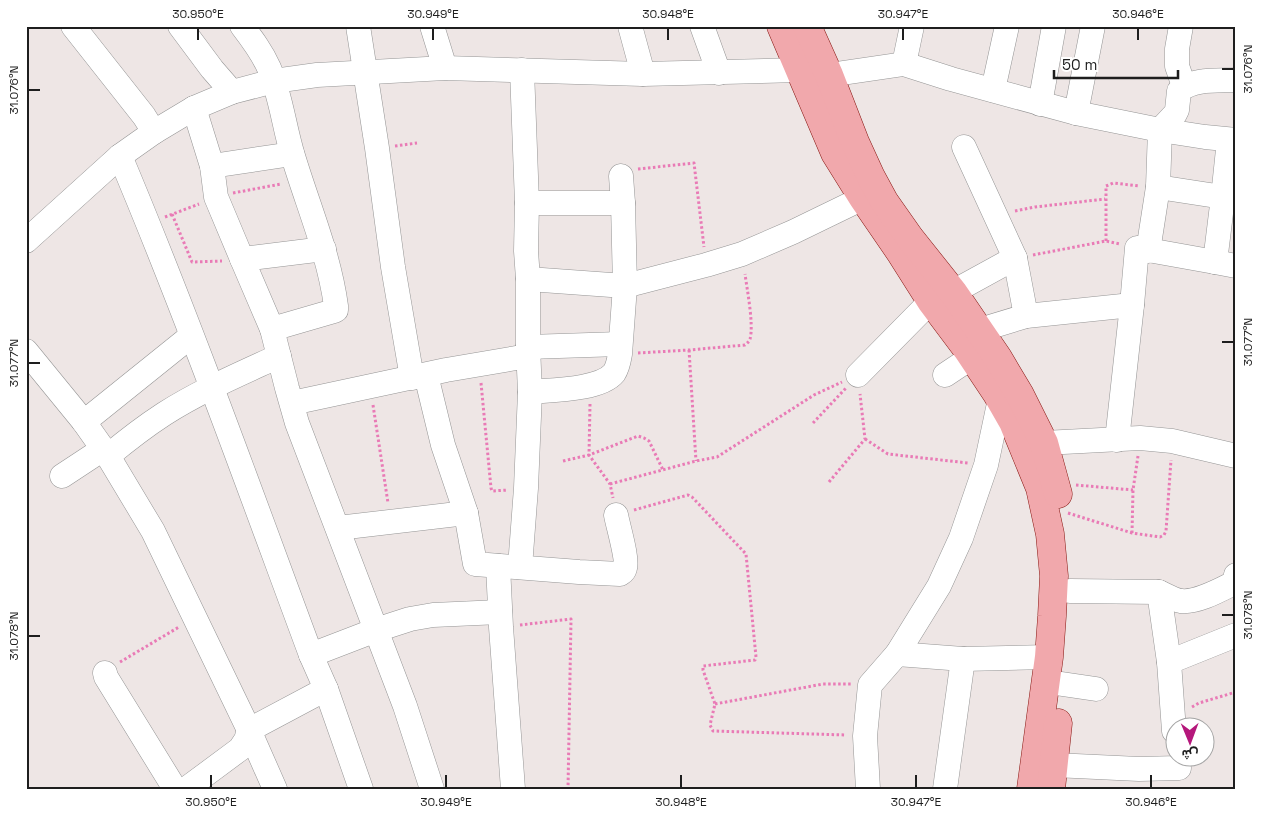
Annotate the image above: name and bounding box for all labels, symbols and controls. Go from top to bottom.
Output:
text: 30.950°E [172,6,224,22]
text: 30.949°E [407,6,459,22]
text: 30.948°E [642,6,694,22]
text: 30.947°E [878,6,928,22]
text: 30.946°E [1112,6,1164,22]
text: 31.076°N [1240,45,1256,93]
scale bar [1054,48,1178,80]
text: 50 m [1062,55,1097,74]
text: 31.076°N [6,66,22,114]
text: 31.077°N [1240,318,1256,366]
text: 31.077°N [6,339,22,387]
text: 31.078°N [1240,590,1256,640]
text: 31.078°N [6,611,22,661]
north arrow [1164,718,1214,768]
text: ش [1181,746,1199,764]
text: 30.950°E [185,794,237,810]
text: 30.949°E [420,794,472,810]
text: 30.948°E [655,794,707,810]
text: 30.947°E [891,794,941,810]
text: 30.946°E [1125,794,1177,810]

